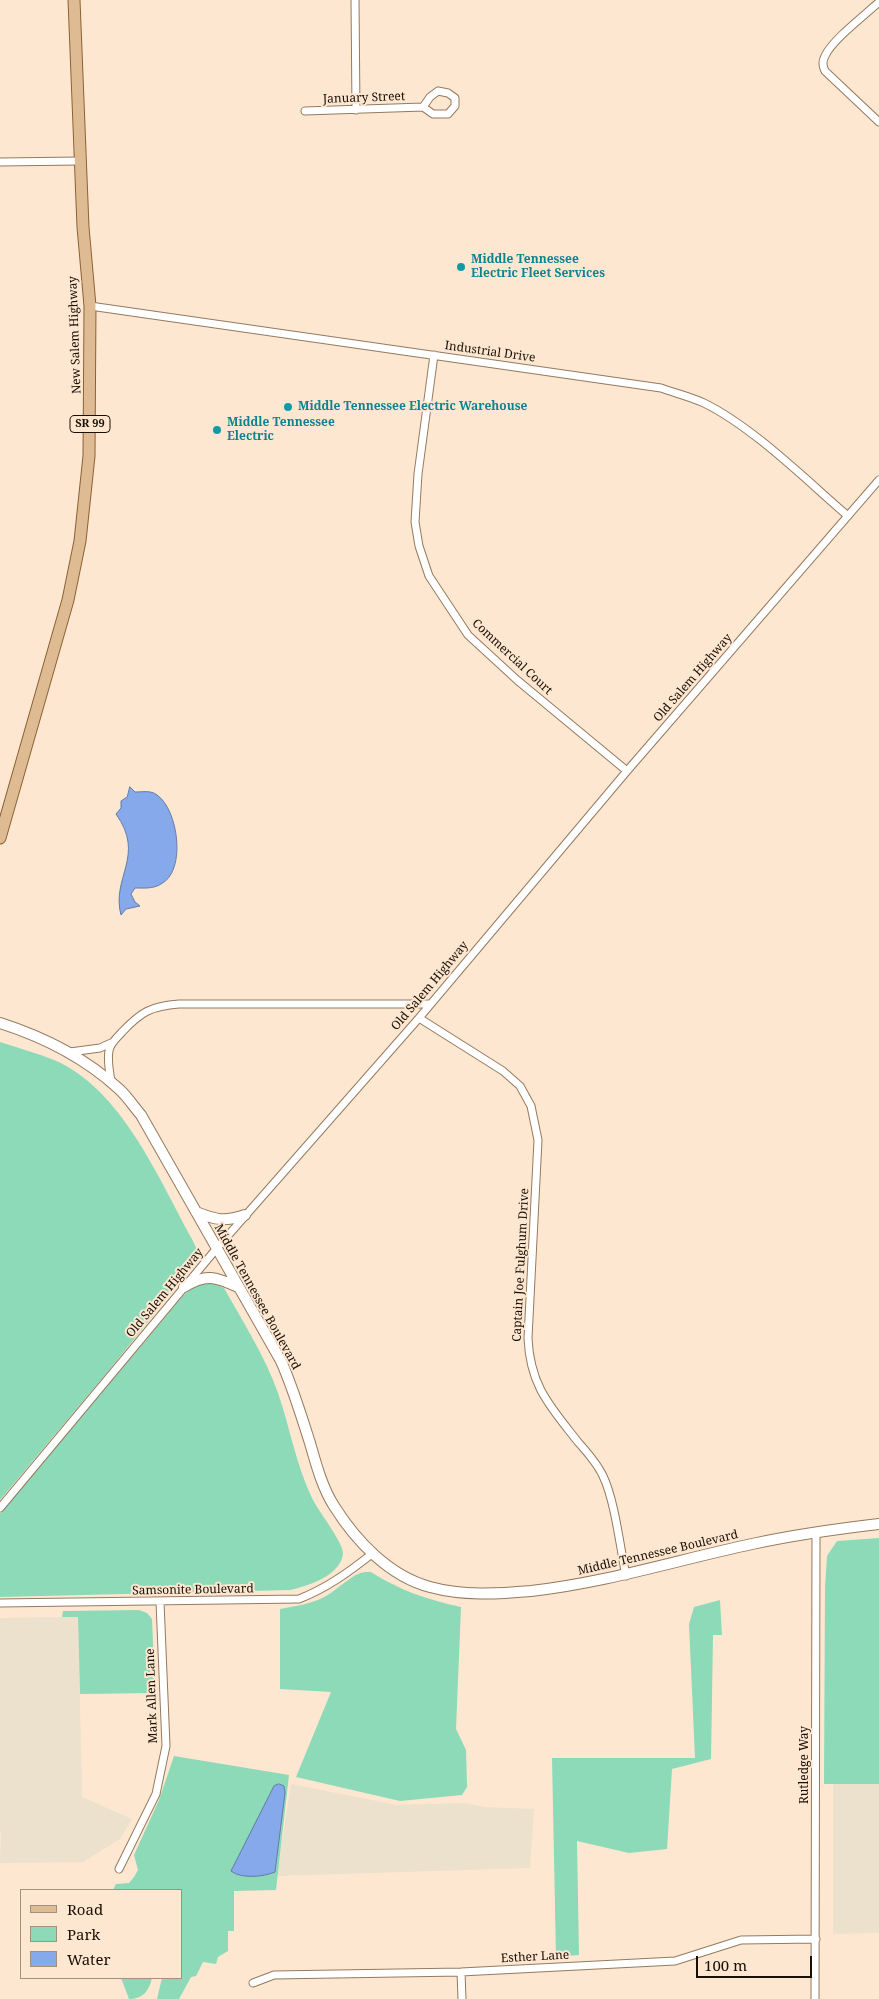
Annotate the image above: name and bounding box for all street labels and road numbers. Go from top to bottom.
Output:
street label: January Street [323,89,405,107]
street label: New Salem Highway [66,276,84,394]
street label: Industrial Drive [444,339,536,365]
road number: SR 99 [70,416,110,432]
street label: Commercial Court [469,616,555,698]
street label: Old Salem Highway [651,631,735,725]
street label: Old Salem Highway [388,938,472,1034]
street label: Captain Joe Fulghum Drive [510,1188,532,1342]
street label: Middle Tennessee Boulevard [211,1222,303,1372]
street label: Old Salem Highway [123,1245,207,1341]
street label: Middle Tennessee Boulevard [576,1528,740,1578]
street label: Samsonite Boulevard [132,1582,254,1598]
street label: Mark Allen Lane [143,1648,161,1744]
street label: Rutledge Way [798,1726,812,1804]
street label: Esther Lane [501,1948,569,1966]

